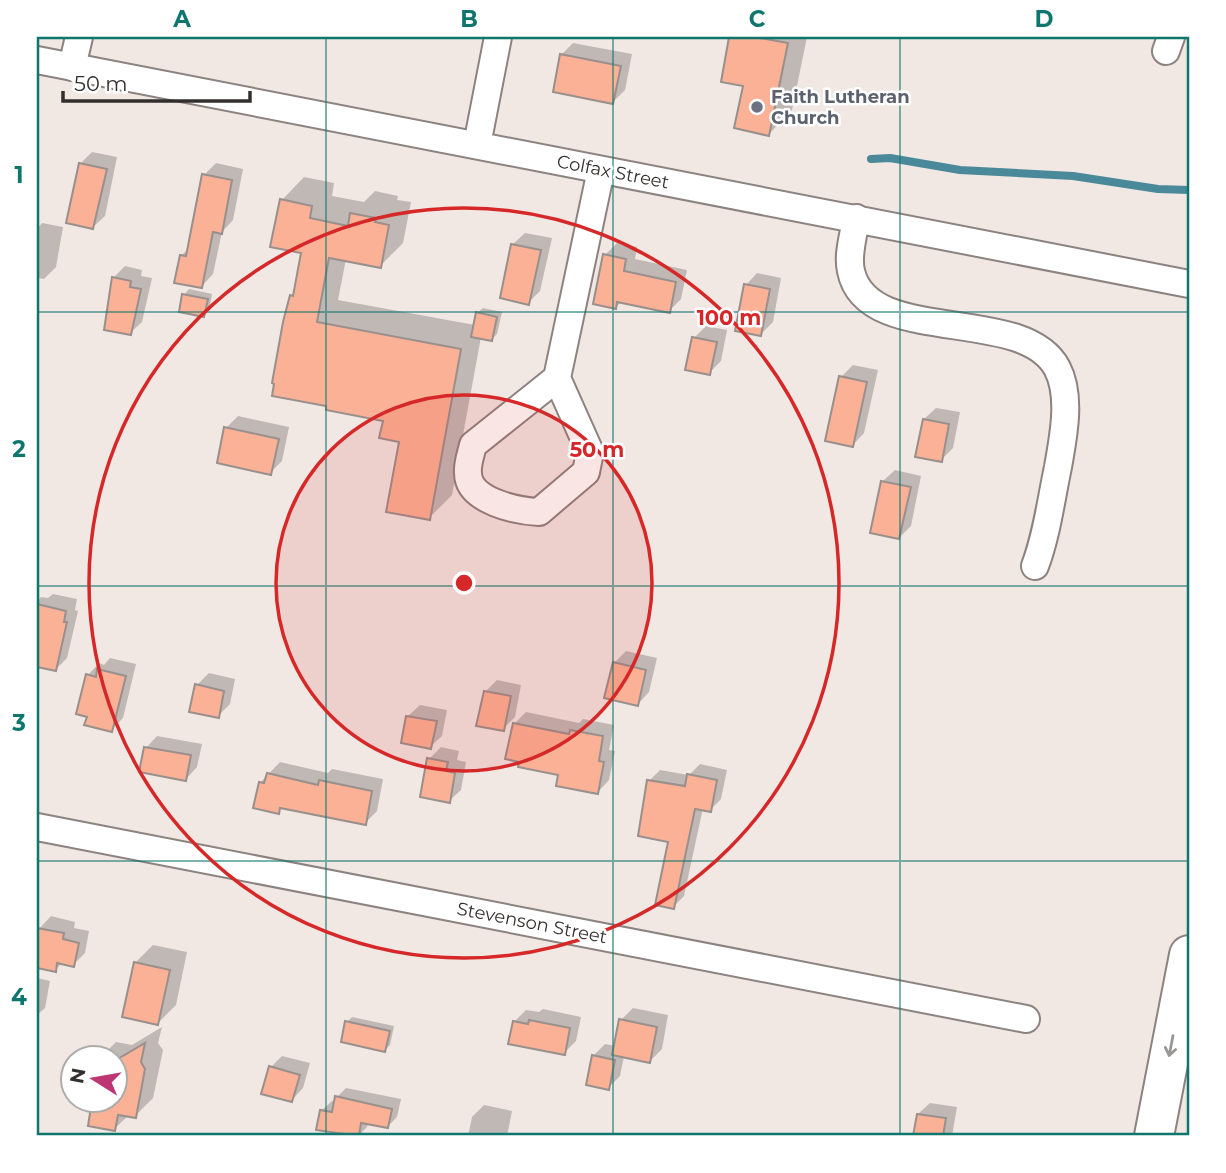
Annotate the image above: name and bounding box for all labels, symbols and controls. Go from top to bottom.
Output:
text: A [172,5,191,33]
text: B [460,5,478,33]
text: C [749,5,766,33]
text: D [1035,5,1054,33]
scale bar [63,60,250,104]
text: 50 m [74,71,128,96]
place label: Faith Lutheran Church [771,86,910,129]
marker: Faith Lutheran Church [749,99,765,115]
street label: Colfax Street [555,150,671,194]
text: 1 [14,161,24,189]
text: 100 m [697,305,761,330]
text: 2 [12,435,26,463]
text: 50 m [570,437,624,462]
centre of rings [452,571,476,595]
text: 3 [11,709,26,737]
street label: Stevenson Street [455,898,609,948]
text: 4 [11,983,27,1011]
one-way arrow [1164,1034,1178,1057]
north arrow [60,1044,130,1114]
text: N [65,1066,91,1086]

